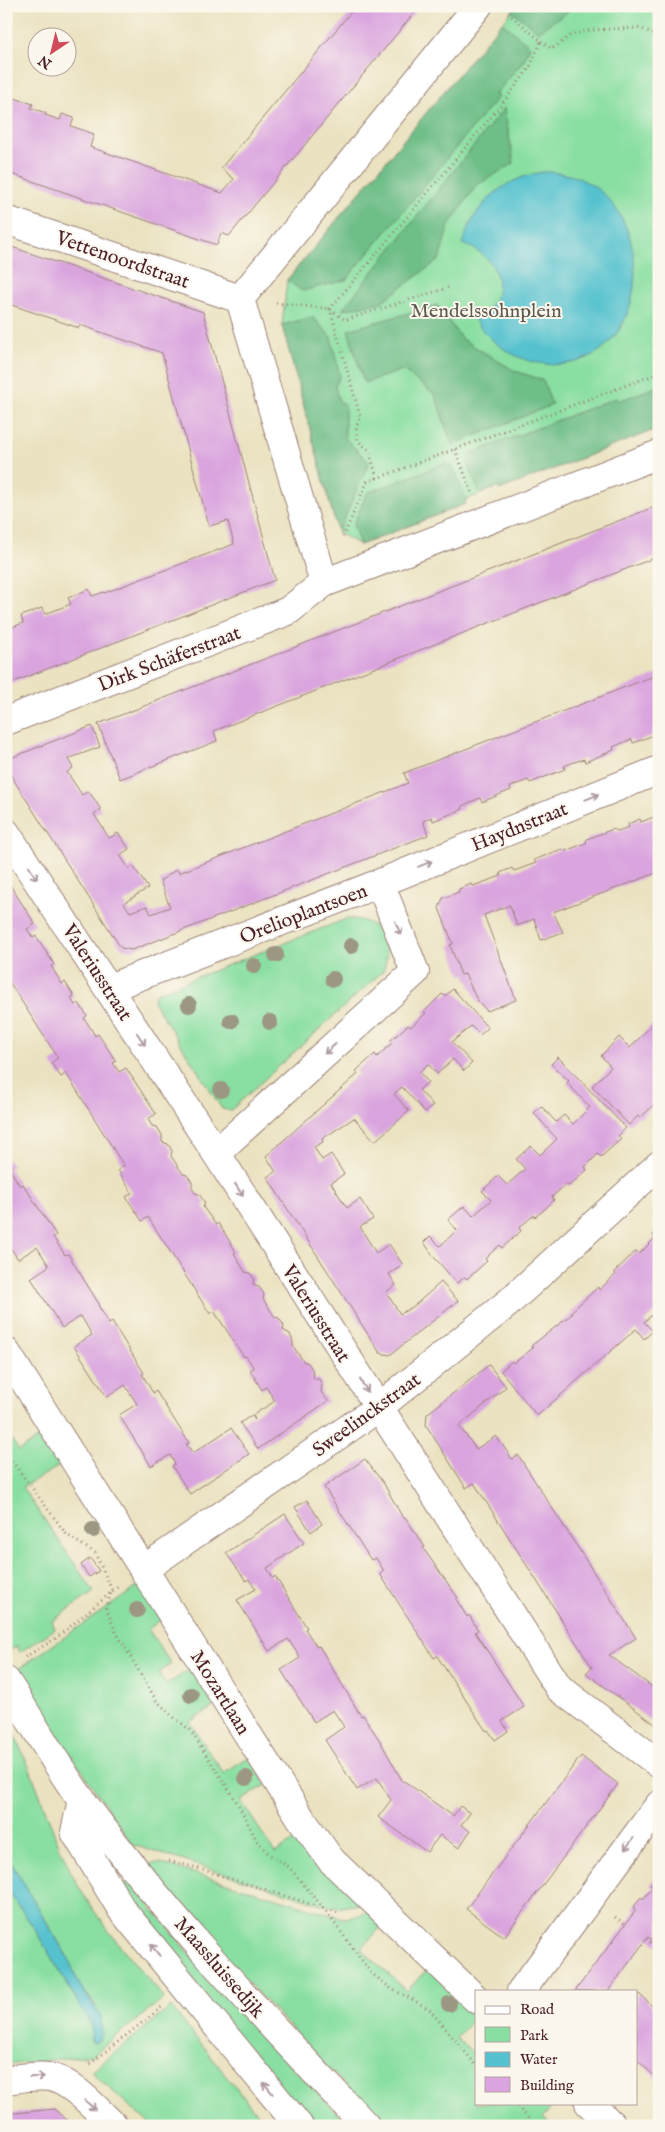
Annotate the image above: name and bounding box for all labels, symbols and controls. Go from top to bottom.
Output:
north arrow [28,28,78,78]
text: N [35,51,56,73]
street label: Vettenoordstraat [51,226,193,295]
park label: Mendelssohnplein [410,299,562,324]
street label: Dirk Schäferstraat [95,621,245,698]
one-way arrow [584,792,599,801]
street label: Haydnstraat [468,797,572,858]
one-way arrow [417,859,432,868]
one-way arrow [28,866,38,880]
street label: Orelioplantsoen [236,878,371,950]
street label: Valeriusstraat [56,919,137,1026]
one-way arrow [394,920,403,935]
one-way arrow [136,1031,146,1045]
one-way arrow [323,1043,336,1055]
one-way arrow [234,1182,244,1196]
street label: Valeriusstraat [275,1260,356,1367]
street label: Sweelinckstraat [308,1368,426,1463]
one-way arrow [359,1379,369,1393]
street label: Mozartlaan [184,1646,256,1740]
one-way arrow [624,1837,635,1850]
street label: Maassluissedijk [168,1912,270,2024]
one-way arrow [149,1944,160,1957]
legend [475,1990,638,2104]
text: Road [520,2000,555,2019]
text: Park [520,2026,550,2045]
text: Water [520,2050,558,2069]
one-way arrow [29,2073,45,2082]
text: Building [520,2076,575,2095]
one-way arrow [262,2082,273,2095]
one-way arrow [84,2099,97,2110]

